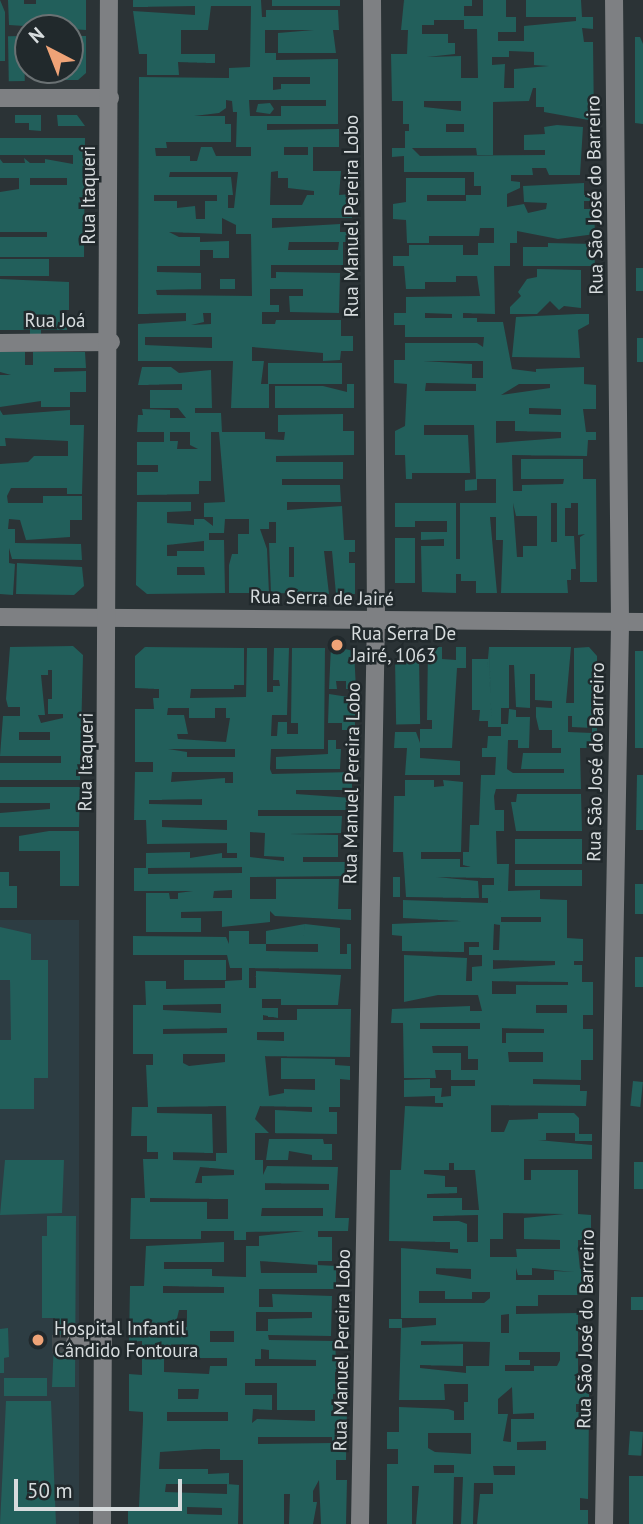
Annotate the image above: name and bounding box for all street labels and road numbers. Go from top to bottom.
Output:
street label: Rua São José do Barreiro [582,95,608,295]
street label: Rua Manuel Pereira Lobo [341,115,363,317]
street label: Rua Itaqueri [78,146,100,244]
street label: Rua Joá [25,310,85,332]
street label: Rua Serra de Jairé [250,585,394,611]
street label: Rua São José do Barreiro [583,662,609,862]
street label: Rua Manuel Pereira Lobo [339,682,365,884]
street label: Rua Itaqueri [74,712,98,812]
street label: Rua São José do Barreiro [573,1229,599,1429]
street label: Rua Manuel Pereira Lobo [329,1249,355,1451]

